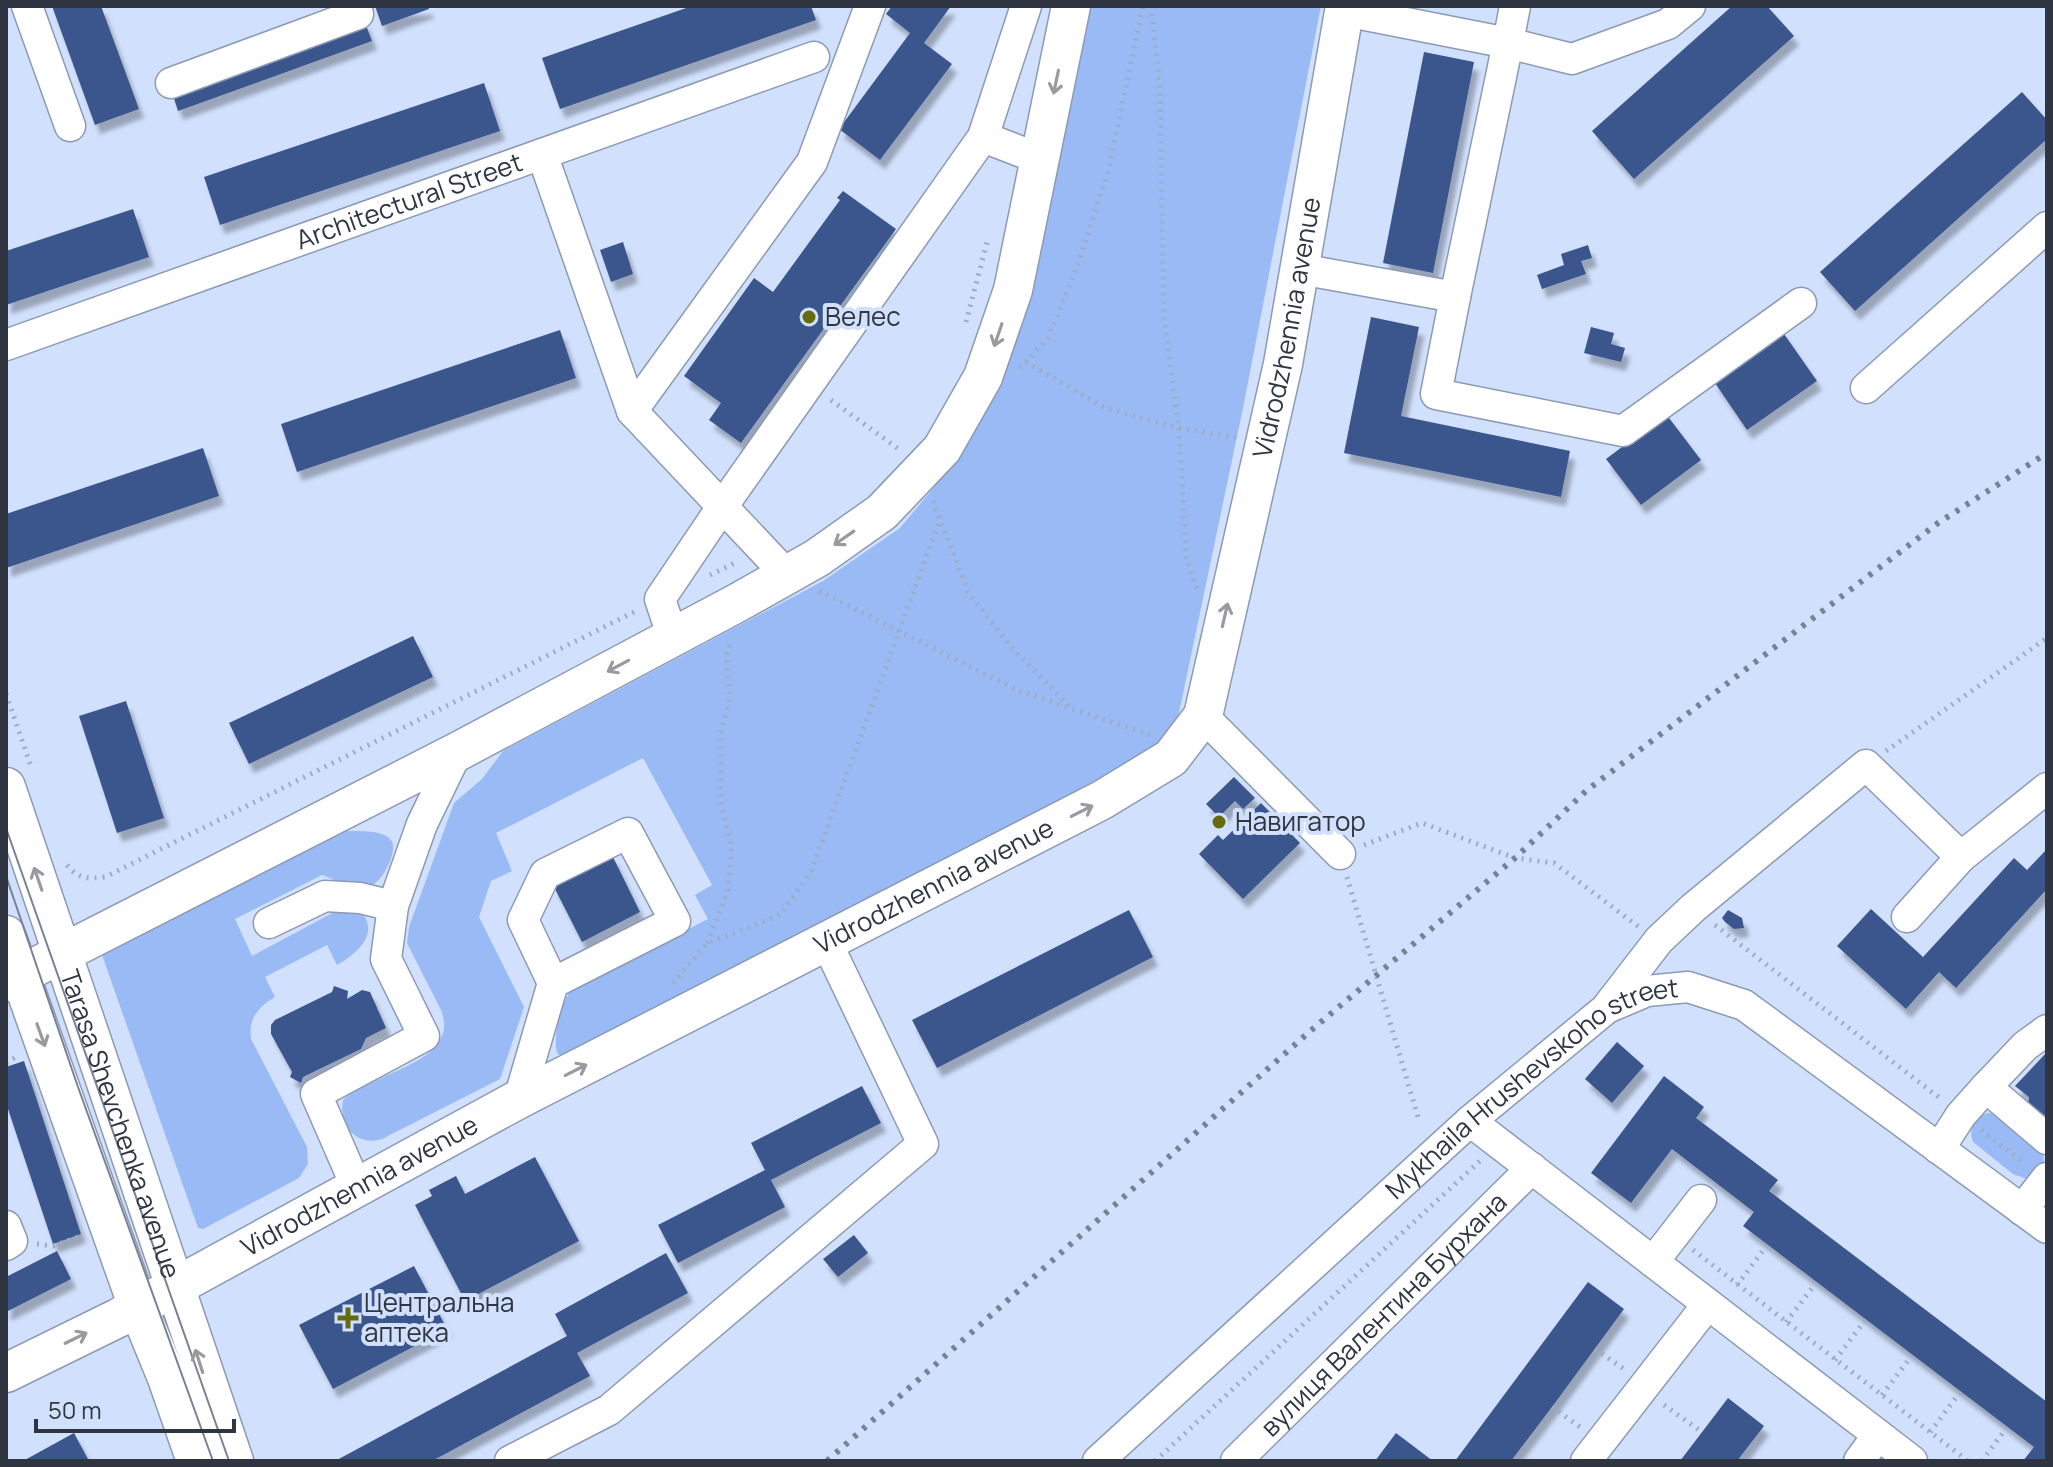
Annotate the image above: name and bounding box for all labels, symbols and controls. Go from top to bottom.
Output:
one-way arrow [1048,69,1063,95]
street label: Architectural Street [291,143,527,257]
street label: Vidrodzhennia avenue [1243,194,1329,461]
place label: Велес [825,298,901,334]
marker: Велес [800,308,818,326]
one-way arrow [989,323,1004,348]
one-way arrow [834,530,856,546]
one-way arrow [1218,602,1233,628]
one-way arrow [607,659,631,675]
one-way arrow [1069,802,1093,818]
place label: Навигатор [1235,803,1366,839]
street label: Vidrodzhennia avenue [807,809,1060,962]
marker: Навигатор [1210,813,1228,831]
one-way arrow [29,867,44,892]
street label: Tarasa Shevchenka avenue [52,965,190,1283]
street label: Mykhaila Hrushevskoho street [1377,969,1680,1207]
one-way arrow [35,1022,49,1047]
one-way arrow [564,1061,588,1077]
street label: Vidrodzhennia avenue [234,1106,484,1264]
street label: вулиця Валентина Бурхана [1252,1184,1514,1444]
place label: Центральна аптека [364,1284,514,1350]
marker: Центральна аптека [339,1309,357,1327]
one-way arrow [63,1330,87,1345]
one-way arrow [191,1349,205,1374]
scale bar [36,1383,234,1433]
text: 50 m [48,1393,102,1426]

